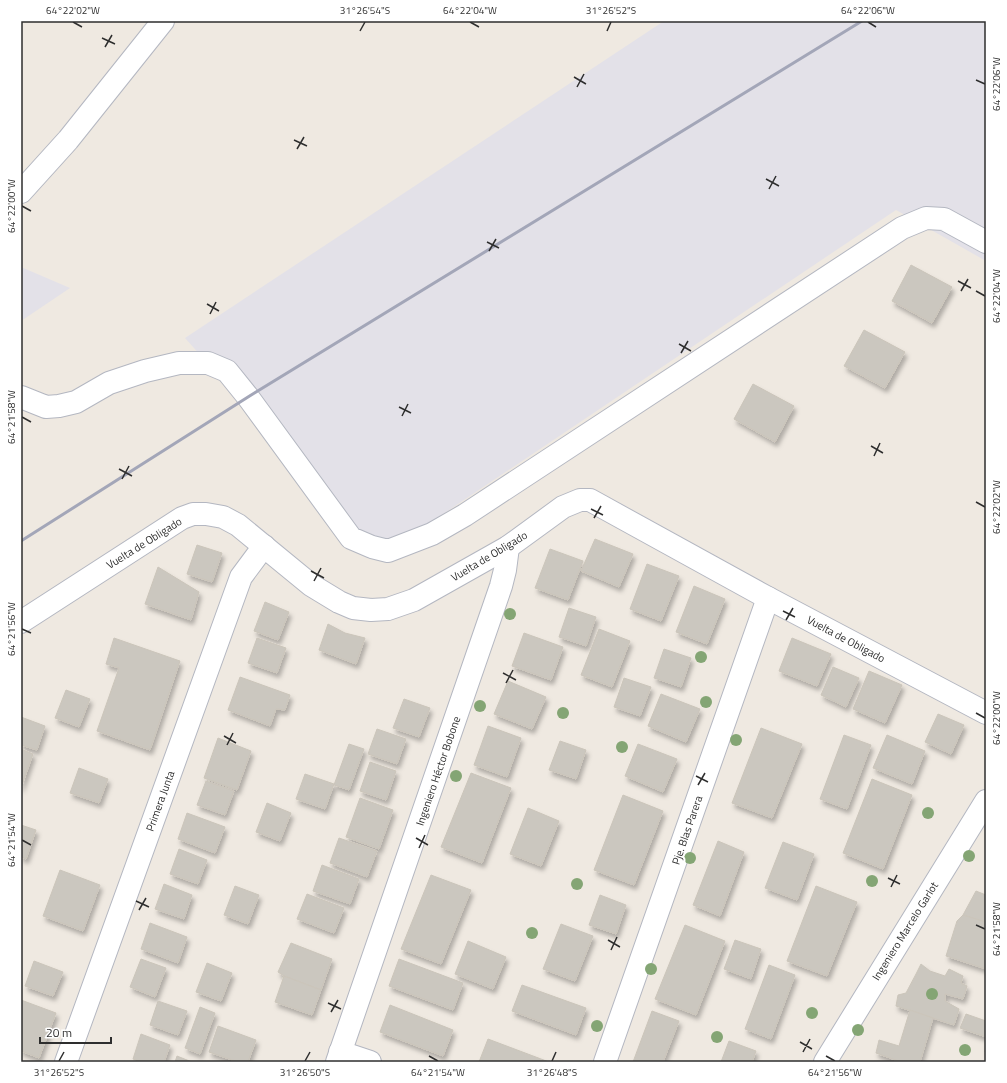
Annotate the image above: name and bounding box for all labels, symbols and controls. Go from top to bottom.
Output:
text: 64°22'02"W [46,3,100,18]
text: 31°26'54"S [340,3,390,18]
text: 64°22'04"W [443,3,497,18]
text: 31°26'52"S [586,3,636,18]
text: 64°22'06"W [841,3,895,18]
text: 64°22'06"W [989,57,1004,111]
text: 64°22'00"W [4,179,19,233]
text: 64°22'04"W [989,269,1004,323]
text: 64°21'58"W [4,390,19,444]
text: 64°22'02"W [989,480,1004,534]
street label: Vuelta de Obligado [103,513,185,573]
street label: Vuelta de Obligado [448,527,530,585]
text: 64°21'56"W [4,602,19,656]
street label: Vuelta de Obligado [804,612,888,666]
text: 64°22'00"W [989,691,1004,745]
street label: Ingeniero Héctor Bobone [412,714,464,828]
street label: Primera Junta [142,768,179,834]
street label: Pje. Blas Parera [668,793,706,867]
text: 64°21'54"W [4,813,19,867]
street label: Ingeniero Marcelo Garlot [868,879,942,983]
text: 64°21'58"W [989,902,1004,956]
scale bar [40,1019,111,1045]
text: 20 m [46,1023,72,1042]
text: 31°26'52"S [34,1065,84,1080]
text: 31°26'50"S [280,1065,330,1080]
text: 64°21'54"W [411,1065,465,1080]
text: 31°26'48"S [527,1065,577,1080]
text: 64°21'56"W [808,1065,862,1080]

